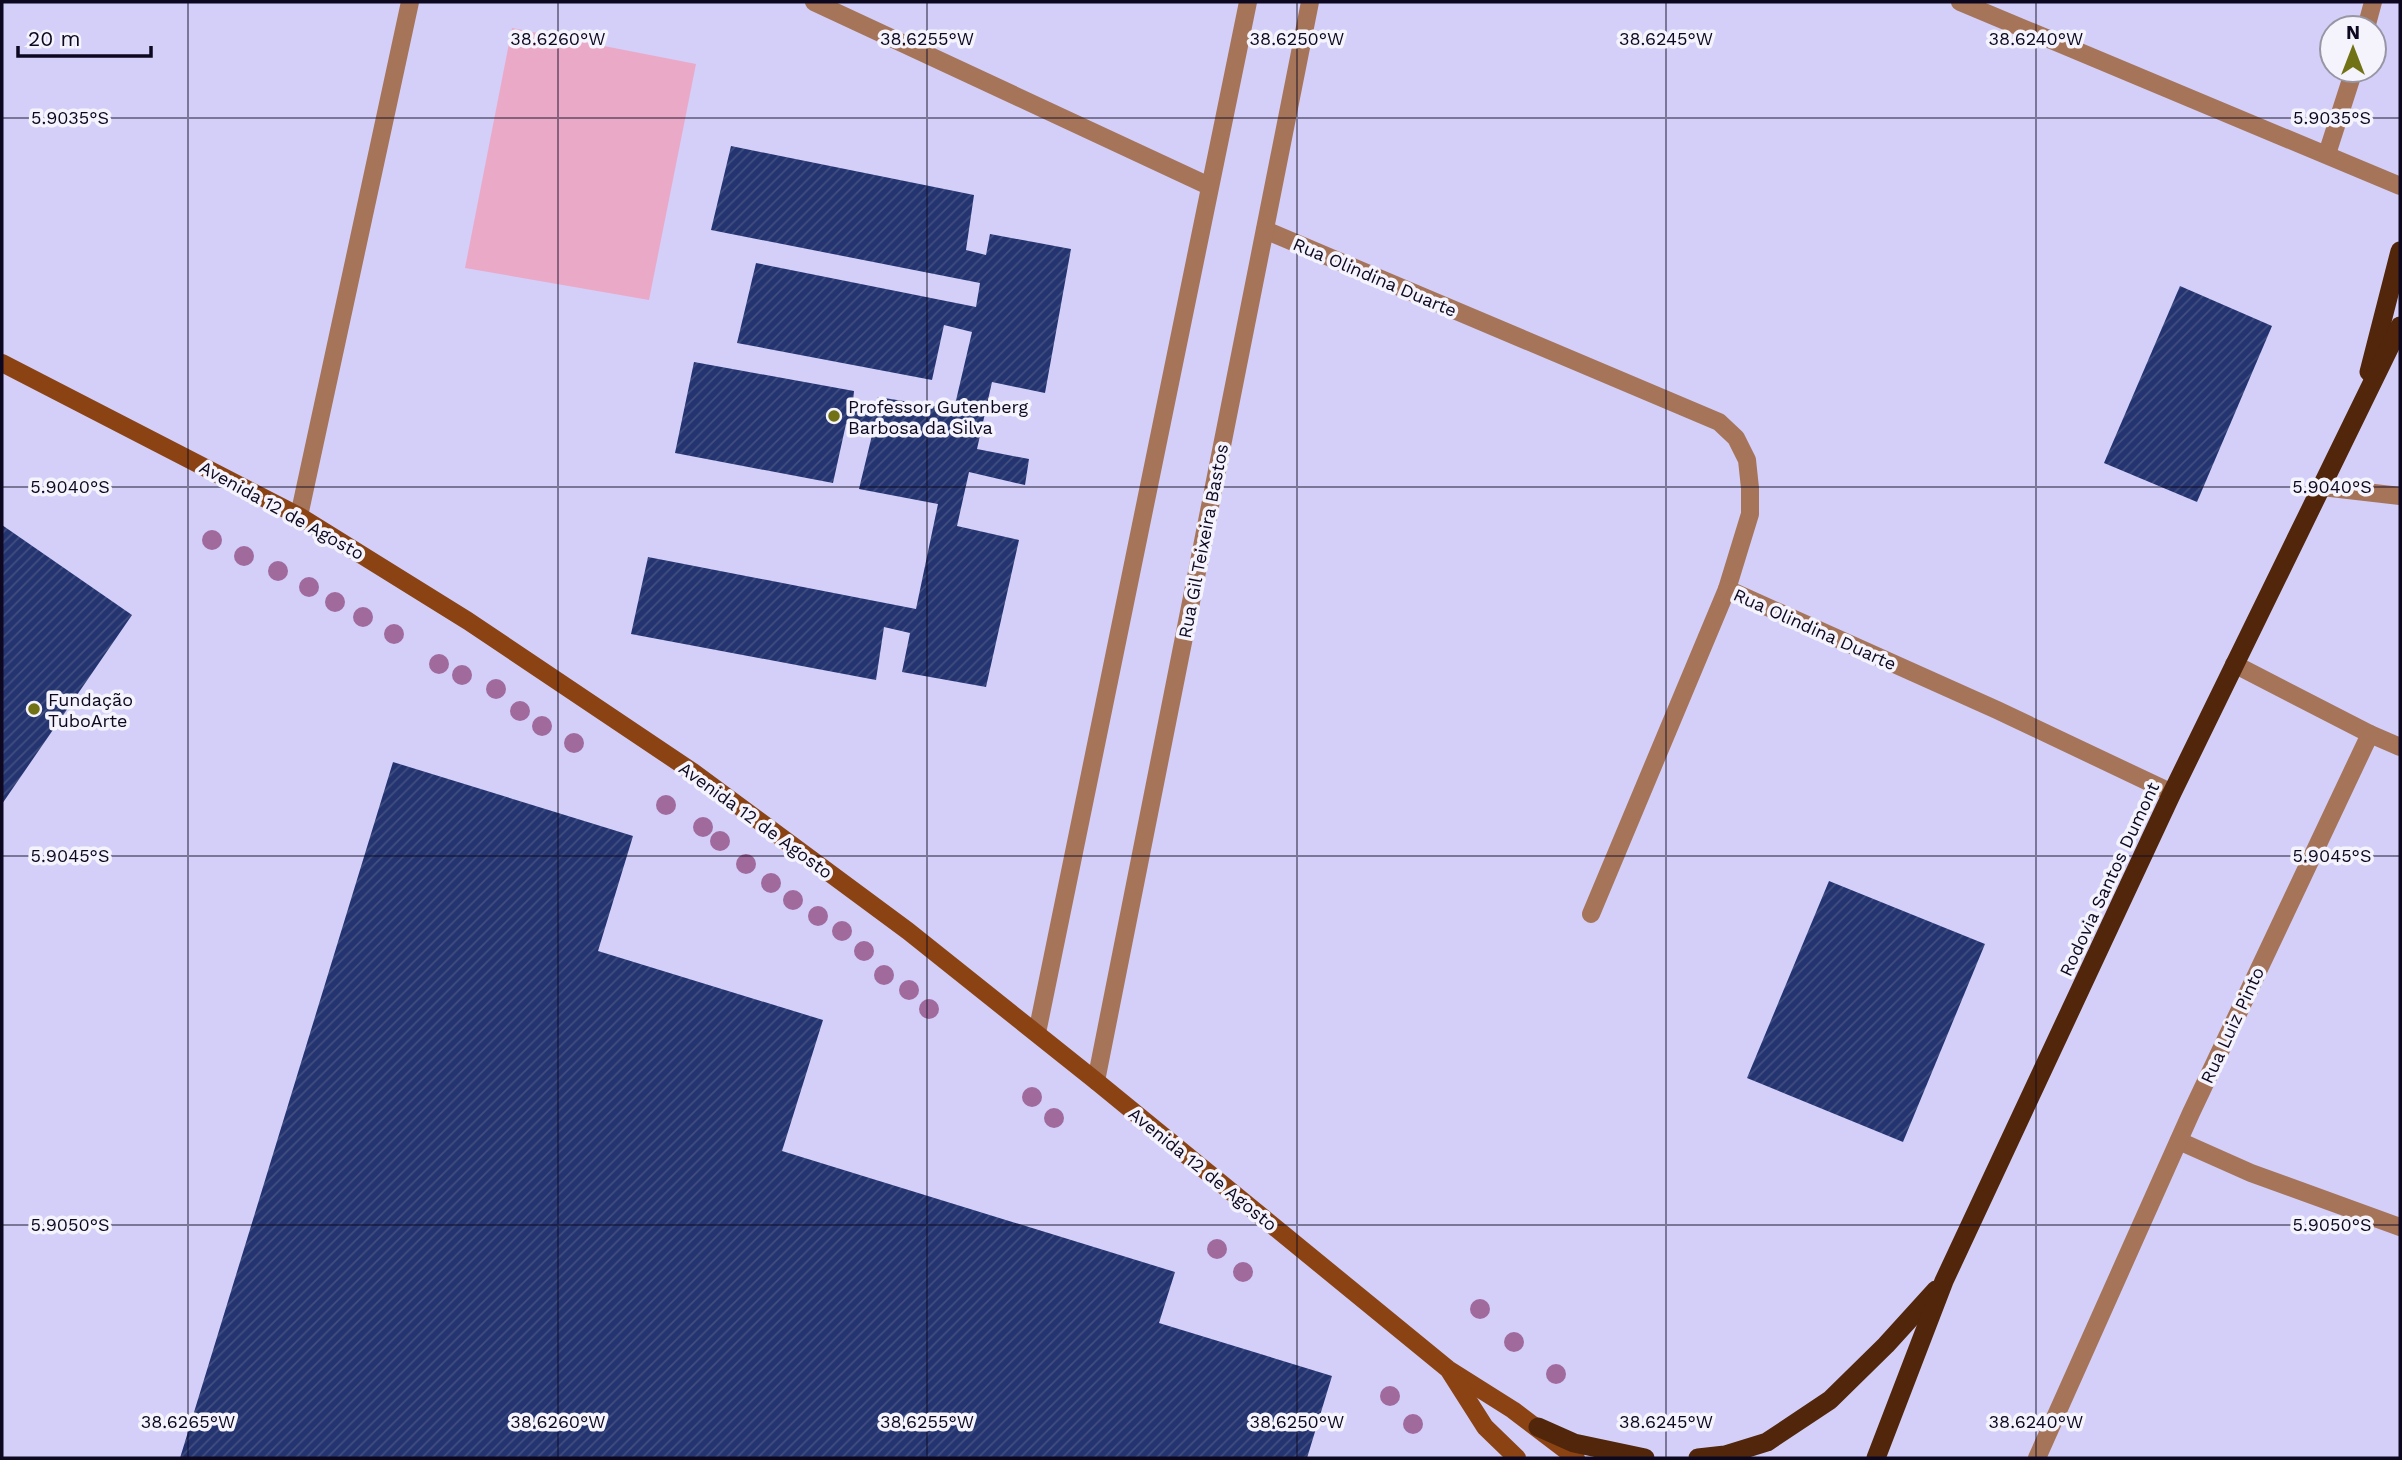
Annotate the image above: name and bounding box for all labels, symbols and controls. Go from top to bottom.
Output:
scale bar [18,14,150,58]
north arrow [2318,14,2388,84]
text: N [2346,21,2360,44]
text: 20 m [28,26,80,51]
text: 38.6260°W [510,28,606,49]
text: 38.6255°W [880,28,974,49]
text: 38.6250°W [1250,28,1344,49]
text: 38.6245°W [1619,28,1713,49]
text: 38.6240°W [1989,28,2083,49]
text: 5.9035°S [31,107,109,128]
text: 5.9035°S [2293,107,2371,128]
street label: Rua Olindina Duarte [1290,233,1460,321]
place label: Professor Gutenberg Barbosa da Silva [848,396,1028,438]
marker: Professor Gutenberg Barbosa da Silva [826,408,842,424]
street label: Rua Gil Teixeira Bastos [1174,442,1232,640]
street label: Avenida 12 de Agosto [196,456,368,564]
text: 5.9040°S [30,476,110,497]
text: 5.9040°S [2292,476,2372,497]
street label: Rua Olindina Duarte [1730,584,1900,674]
place label: Fundação TuboArte [48,689,133,731]
marker: Fundação TuboArte [26,701,42,717]
street label: Avenida 12 de Agosto [675,757,837,883]
street label: Rodovia Santos Dumont [2055,778,2163,979]
text: 5.9045°S [31,845,109,866]
text: 5.9045°S [2293,845,2371,866]
street label: Rua Luiz Pinto [2196,963,2268,1087]
street label: Avenida 12 de Agosto [1125,1103,1281,1235]
text: 5.9050°S [30,1214,110,1235]
text: 5.9050°S [2292,1214,2372,1235]
text: 38.6265°W [141,1411,235,1432]
text: 38.6260°W [510,1411,606,1432]
text: 38.6255°W [880,1411,974,1432]
text: 38.6250°W [1250,1411,1344,1432]
text: 38.6245°W [1619,1411,1713,1432]
text: 38.6240°W [1989,1411,2083,1432]

